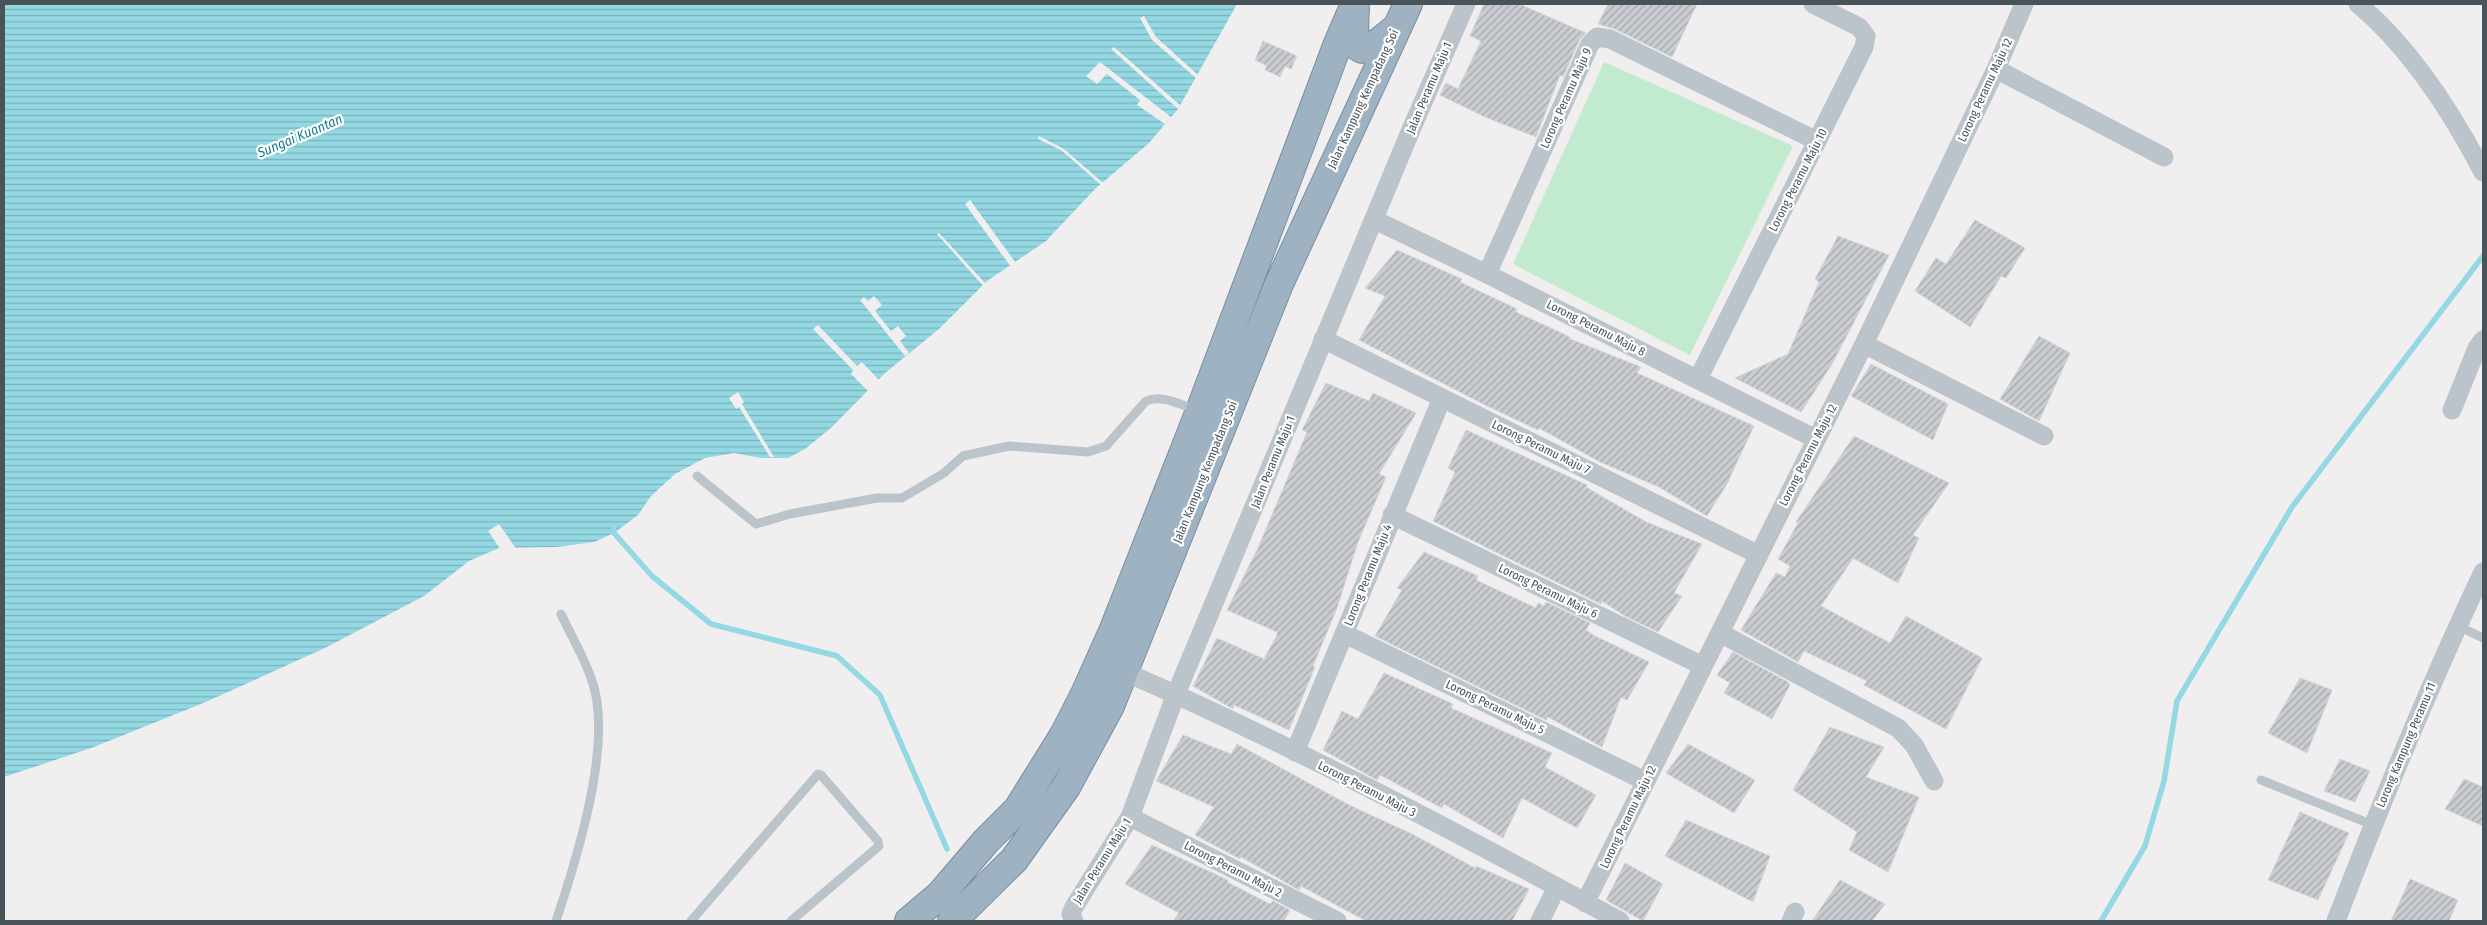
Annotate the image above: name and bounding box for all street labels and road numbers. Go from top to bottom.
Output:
street label: Jalan Kampung Kempadang Soi [1325,27,1401,171]
street label: Lorong Peramu Maju 12 [1955,36,2015,144]
street label: Jalan Peramu Maju 1 [1403,40,1455,136]
street label: Lorong Peramu Maju 9 [1538,45,1595,150]
street label: Lorong Peramu Maju 10 [1766,126,1830,234]
street label: Lorong Peramu Maju 8 [1544,297,1648,359]
street label: Jalan Kampung Kempadang Soi [1170,399,1240,545]
street label: Lorong Peramu Maju 12 [1776,402,1840,508]
street label: Jalan Peramu Maju 1 [1248,414,1298,510]
street label: Lorong Peramu Maju 7 [1490,417,1592,477]
street label: Lorong Peramu Maju 4 [1341,522,1395,628]
street label: Lorong Peramu Maju 6 [1496,561,1600,621]
street label: Lorong Peramu Maju 5 [1443,677,1547,737]
street label: Lorong Kampung Peramu 11 [2373,681,2439,809]
street label: Lorong Peramu Maju 3 [1316,758,1418,820]
street label: Lorong Peramu Maju 12 [1597,763,1659,871]
street label: Jalan Peramu Maju 1 [1070,816,1134,906]
street label: Lorong Peramu Maju 2 [1182,838,1284,900]

